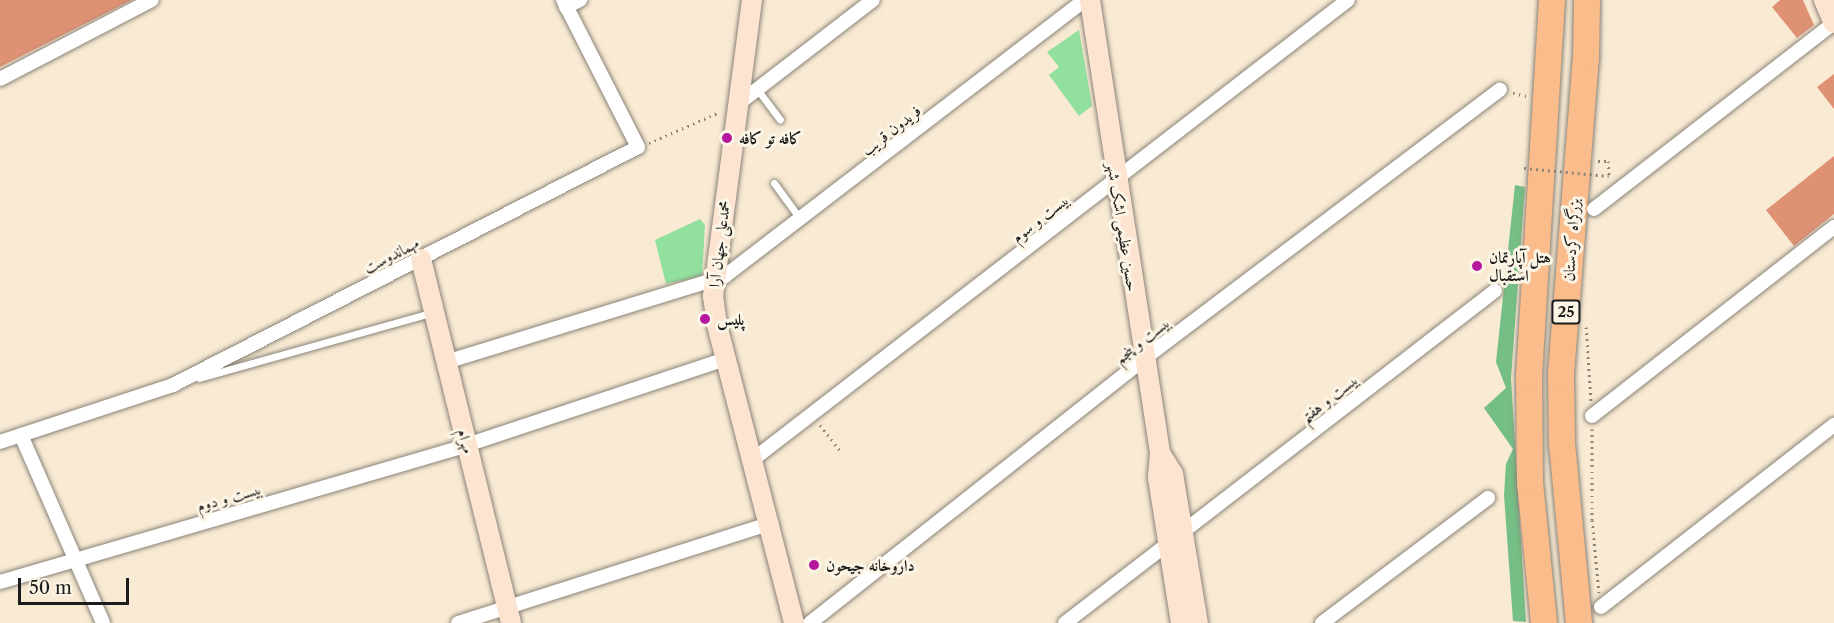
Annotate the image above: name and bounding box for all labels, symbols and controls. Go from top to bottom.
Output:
street label: فریدون قریب [857,101,925,159]
place label: کافه تو کافه [739,128,802,148]
marker: کافه تو کافه [720,131,734,145]
street label: حسین عظیمی اشک شهر [1103,161,1143,293]
street label: بیست و سوم [1007,190,1073,246]
street label: بزرگراه کردستان [1559,198,1583,282]
street label: محمدعلی جهان آرا [704,199,734,289]
street label: مهماندوست [360,233,422,277]
place label: هتل آپارتمان استقبال [1489,247,1551,285]
marker: هتل آپارتمان استقبال [1470,259,1484,273]
road number: 25 [1551,300,1581,324]
place label: پلیس [717,309,744,329]
marker: پلیس [698,312,712,326]
street label: بیست و پنجم [1110,312,1174,368]
street label: بیست و هفتم [1296,369,1362,427]
street label: مهرام [454,427,478,455]
street label: بیست و دوم [194,479,264,515]
place label: داروخانه جیحون [826,555,915,575]
marker: داروخانه جیحون [807,558,821,572]
scale bar [21,566,132,604]
text: 50 m [29,577,72,599]

